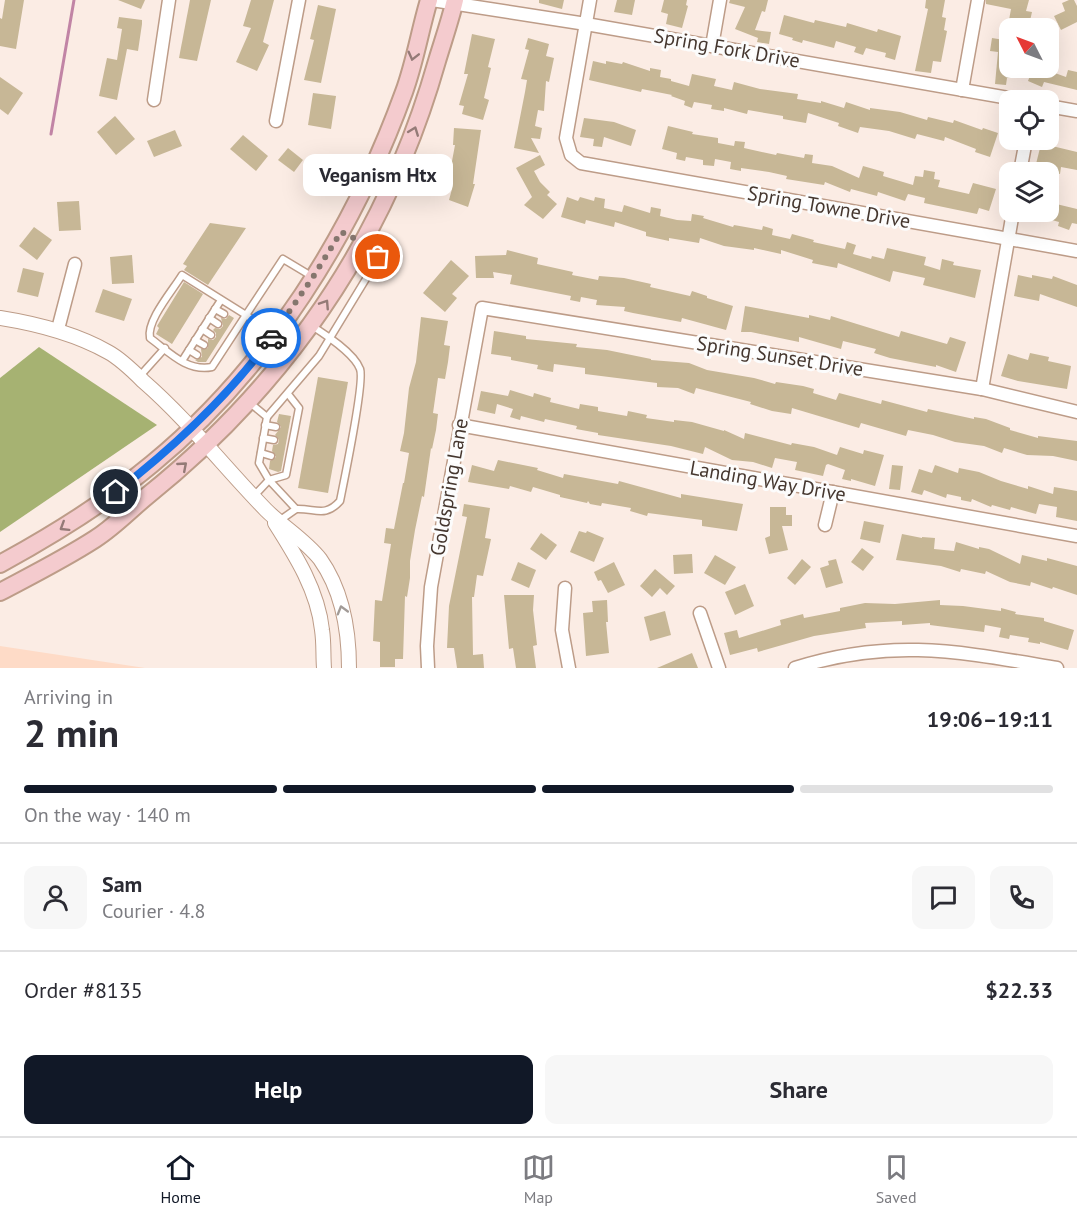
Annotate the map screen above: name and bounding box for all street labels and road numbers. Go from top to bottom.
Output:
street label: Spring Fork Drive [652,22,802,74]
street label: Spring Towne Drive [745,180,913,234]
street label: Spring Sunset Drive [695,330,865,382]
street label: Goldspring Lane [424,416,474,558]
street label: Landing Way Drive [688,454,848,508]

